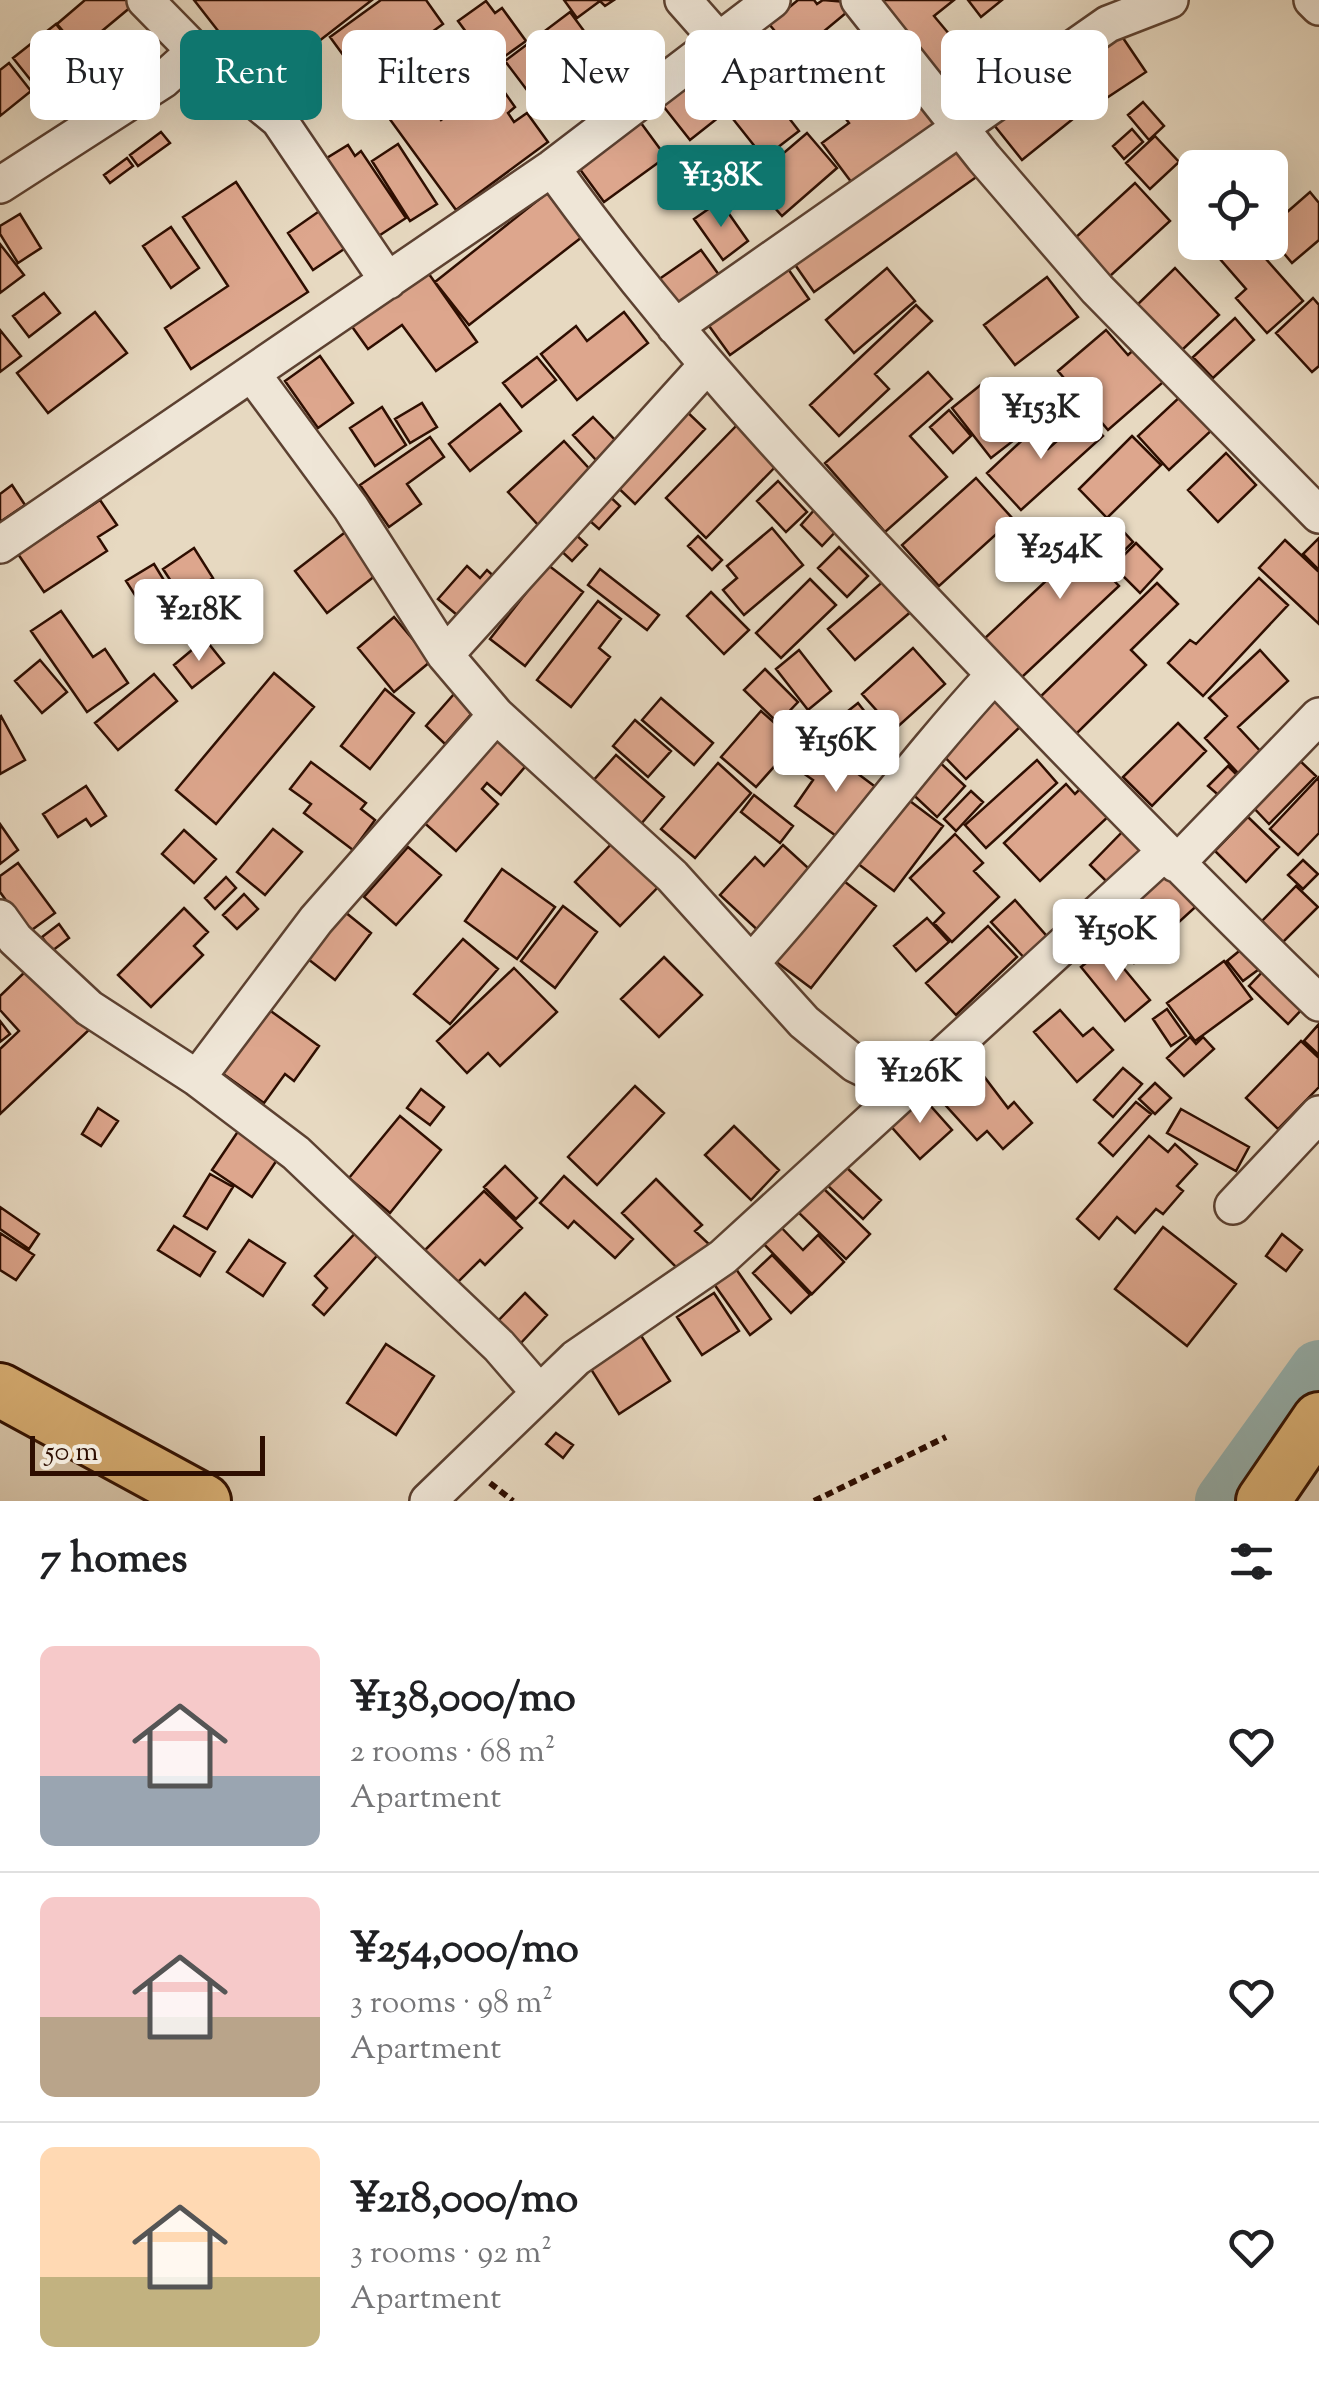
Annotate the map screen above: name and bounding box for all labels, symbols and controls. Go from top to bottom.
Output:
chip: Buy [30,30,160,120]
chip: Rent [180,30,322,120]
chip: Filters [342,30,506,120]
chip: New [526,30,665,120]
chip: Apartment [685,30,921,120]
chip: House [941,30,1108,120]
pin: ¥138K [651,145,791,230]
map controls [1178,150,1288,260]
button: locate [1178,150,1288,260]
text: ¥138K [679,154,763,200]
pin: ¥153K [971,377,1111,462]
text: ¥153K [1002,386,1080,432]
pin: ¥254K [990,517,1130,602]
text: ¥254K [1017,526,1103,572]
pin: ¥218K [129,579,269,664]
text: ¥218K [156,588,242,634]
pin: ¥156K [766,710,906,795]
text: ¥156K [795,719,877,765]
pin: ¥150K [1046,899,1186,984]
text: ¥150K [1075,908,1157,954]
pin: ¥126K [850,1041,990,1126]
text: ¥126K [877,1050,963,1096]
scale bar [30,1431,265,1476]
text: 50 m [45,1433,99,1473]
text: 7 homes [40,1531,188,1591]
icon: filters [1224,1534,1279,1589]
text: ¥138,000/mo [350,1670,576,1730]
icon: home [120,1686,240,1806]
icon: heart [1224,1719,1279,1774]
text: 2 rooms · 68 m² [350,1730,556,1776]
text: Apartment [350,1776,501,1822]
text: ¥254,000/mo [350,1921,579,1981]
icon: home [120,1937,240,2057]
icon: heart [1224,1970,1279,2025]
text: 3 rooms · 98 m² [350,1981,553,2027]
text: Apartment [350,2027,501,2073]
text: ¥218,000/mo [350,2171,578,2231]
icon: home [120,2187,240,2307]
icon: heart [1224,2220,1279,2275]
text: 3 rooms · 92 m² [350,2231,552,2277]
text: Apartment [350,2277,501,2323]

